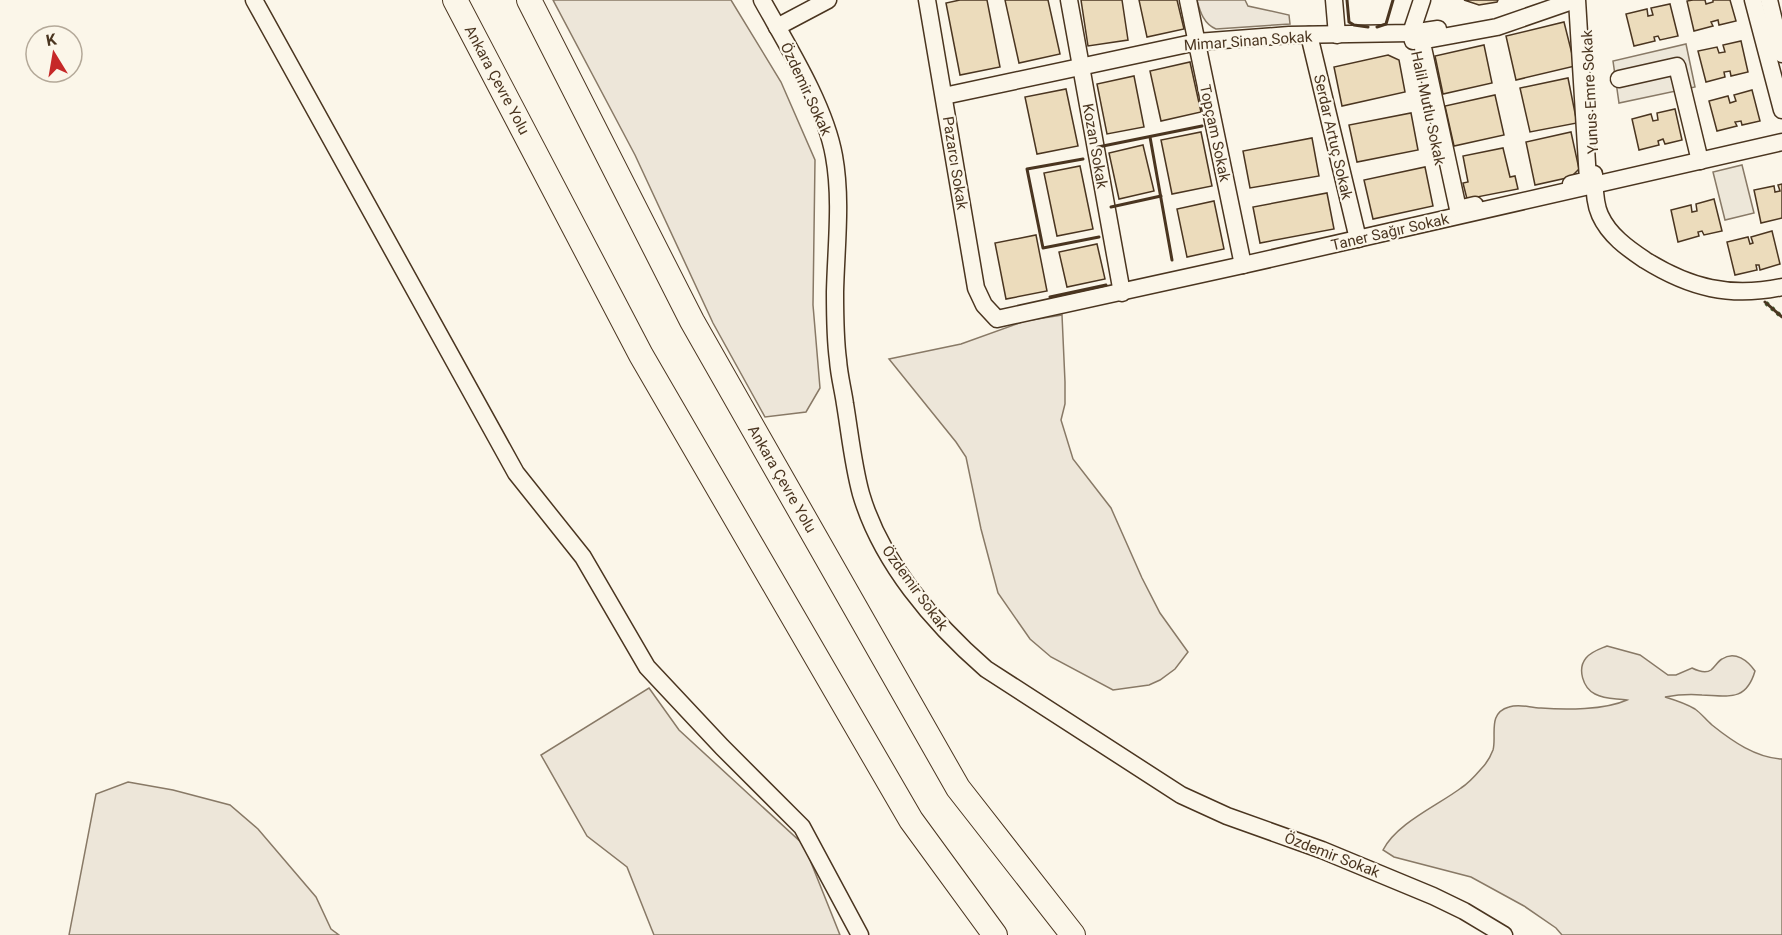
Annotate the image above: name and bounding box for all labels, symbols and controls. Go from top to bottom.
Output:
street label: Ankara Çevre Yolu [461,22,533,138]
north arrow [24,24,84,84]
street label: Mimar Sinan Sokak [1183,28,1313,54]
text: K [44,29,59,50]
street label: Yunus Emre Sokak [1578,29,1602,154]
street label: Özdemir Sokak [777,40,836,139]
street label: Halil Mutlu Sokak [1407,49,1449,167]
street label: Serdar Artuç Sokak [1310,73,1356,202]
street label: Topçam Sokak [1196,83,1234,184]
street label: Kozan Sokak [1079,102,1111,190]
street label: Pazarcı Sokak [939,115,971,211]
street label: Taner Sağır Sokak [1329,210,1451,254]
street label: Ankara Çevre Yolu [744,422,820,536]
street label: Özdemir Sokak [878,542,952,634]
street label: Özdemir Sokak [1282,829,1382,882]

